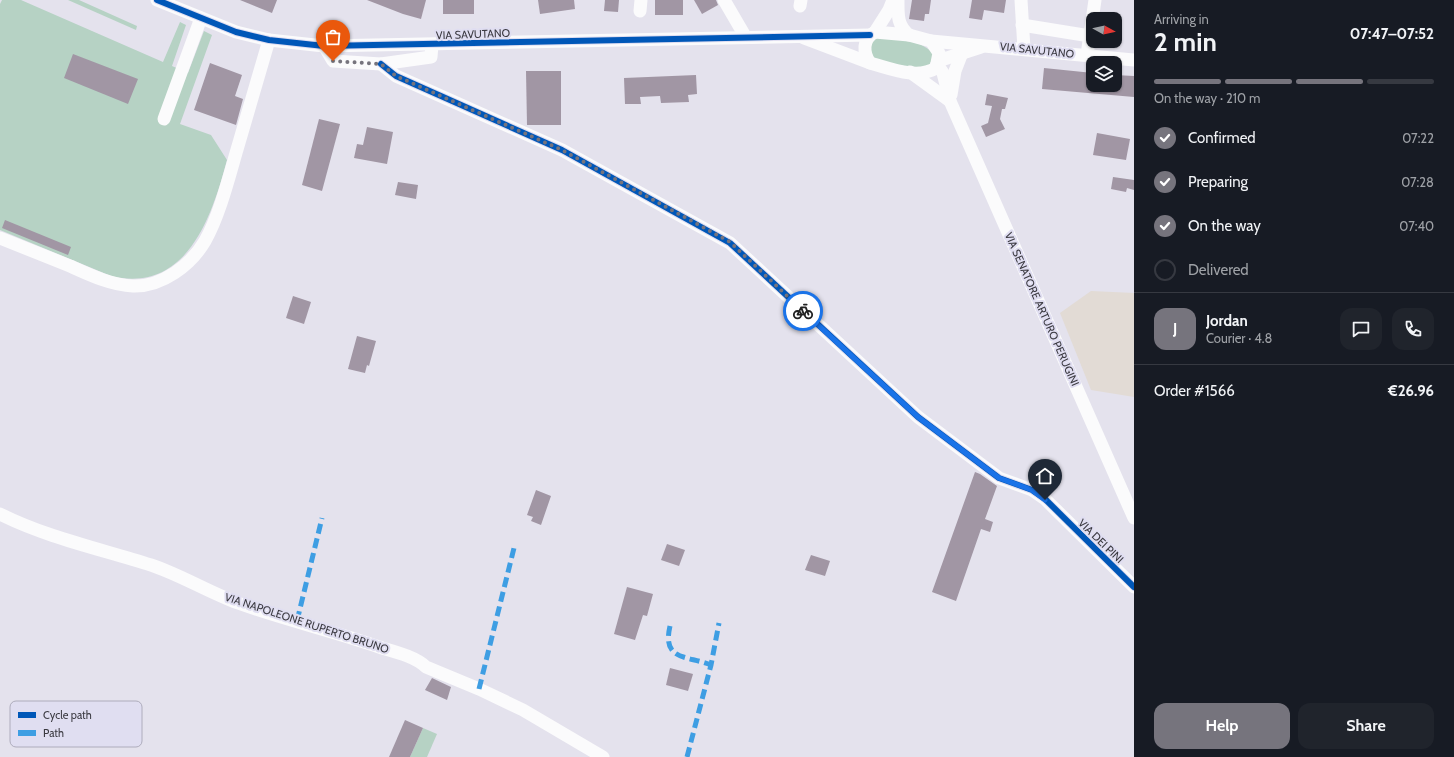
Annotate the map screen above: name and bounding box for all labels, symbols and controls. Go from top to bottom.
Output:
text: Arriving in [1154,11,1209,27]
north arrow [1086,12,1122,48]
map controls [1086,12,1122,92]
pin [316,20,350,61]
text: 07:47–07:52 [1350,25,1434,43]
icon: bag [322,26,344,48]
street label: VIA SAVUTANO [436,26,511,42]
text: 2 min [1154,26,1217,58]
street label: VIA SAVUTANO [999,39,1075,61]
button: layers [1086,56,1122,92]
text: On the way · 210 m [1154,90,1260,106]
icon: check [1154,127,1176,149]
text: Confirmed [1188,129,1256,147]
text: 07:22 [1402,130,1434,146]
icon: check [1154,171,1176,193]
text: Preparing [1188,173,1248,191]
text: 07:28 [1401,174,1434,190]
icon: check [1154,215,1176,237]
text: On the way [1188,217,1261,235]
text: 07:40 [1399,218,1434,234]
street label: VIA SENATORE ARTURO PERUGINI [1002,230,1082,388]
text: Delivered [1188,261,1249,279]
courier [783,291,823,331]
icon: bike [792,300,814,322]
button: chat [1340,308,1382,350]
button: phone [1392,308,1434,350]
text: Jordan [1206,312,1248,330]
text: J [1173,320,1177,338]
text: Courier · 4.8 [1206,330,1272,346]
text: Order #1566 [1154,382,1235,400]
text: €26.96 [1388,382,1434,400]
pin [1028,459,1062,500]
icon: home [1034,465,1056,487]
street label: VIA DEI PINI [1075,516,1127,566]
street label: VIA NAPOLEONE RUPERTO BRUNO [223,590,391,656]
legend [10,701,142,747]
button: Help [1154,703,1290,749]
button: Share [1298,703,1434,749]
text: Cycle path [43,708,92,722]
text: Path [43,726,64,740]

